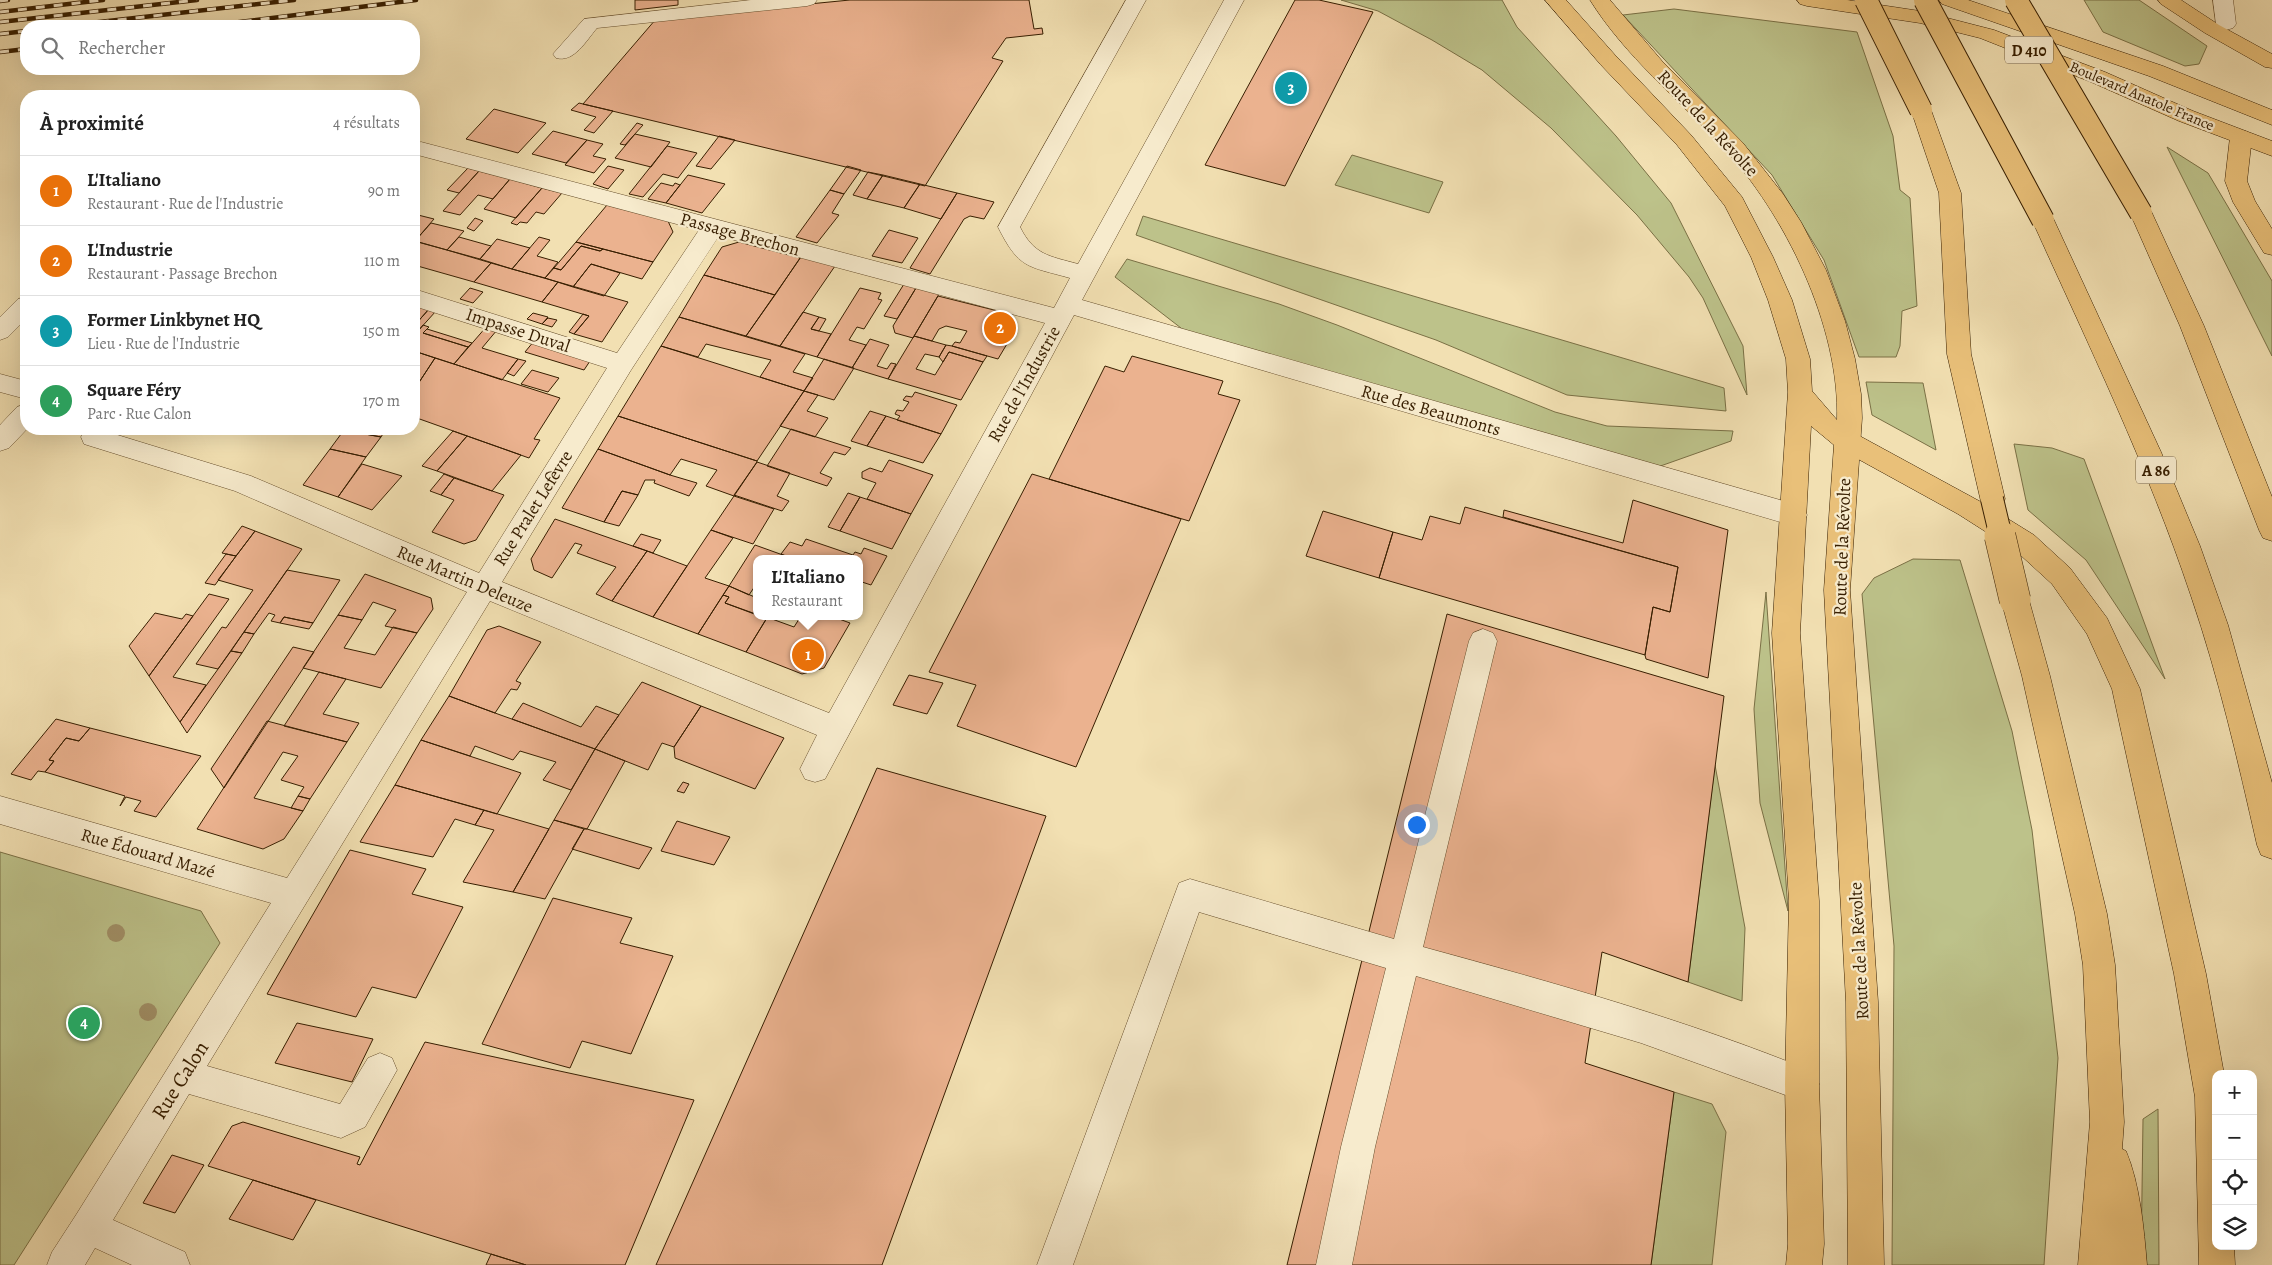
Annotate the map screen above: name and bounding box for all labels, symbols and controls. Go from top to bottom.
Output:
search box [20,20,420,75]
icon: search [38,34,66,62]
text: Rechercher [78,35,165,61]
road number: D 410 [2005,36,2053,64]
street label: Boulevard Anatole France [2067,56,2218,136]
street label: Route de la Révolte [1652,64,1764,182]
pin: 3 [1275,69,1307,107]
text: À proximité [40,109,144,137]
text: 4 résultats [333,112,400,134]
text: L'Italiano [87,167,161,193]
text: 1 [53,180,59,202]
text: 90 m [368,180,400,202]
text: Restaurant · Rue de l'Industrie [87,193,283,215]
street label: Passage Brechon [678,207,803,262]
text: L'Industrie [87,237,173,263]
text: 2 [52,250,60,272]
text: 110 m [364,250,400,272]
text: Restaurant · Passage Brechon [87,263,277,285]
street label: Impasse Duval [463,302,574,358]
text: Former Linkbynet HQ [87,307,260,333]
pin: 2 [984,309,1016,347]
text: 3 [53,320,59,342]
text: 150 m [363,320,400,342]
street label: Rue de l'Industrie [982,322,1066,446]
text: Lieu · Rue de l'Industrie [87,333,240,355]
text: Square Féry [87,377,181,403]
street label: Rue des Beaumonts [1358,379,1504,441]
text: 4 [52,390,60,412]
text: 170 m [363,390,400,412]
text: Parc · Rue Calon [87,403,192,425]
street label: Rue Pralet Lefèvre [488,446,578,570]
road number: A 86 [2136,456,2176,484]
street label: Route de la Révolte [1828,478,1856,616]
street label: Rue Martin Deleuze [393,539,537,619]
popup [753,555,863,620]
text: L'Italiano [771,564,845,590]
text: Restaurant [771,590,843,612]
pin: 1 [792,636,824,674]
your location [1404,812,1430,838]
street label: Rue Édouard Mazé [78,822,218,884]
street label: Route de la Révolte [1843,881,1875,1021]
pin: 4 [68,1004,100,1042]
street label: Rue Calon [145,1036,215,1124]
map controls [2212,1070,2257,1250]
button: + [2212,1070,2257,1115]
button: − [2212,1115,2257,1160]
button: locate [2212,1160,2257,1205]
button: layers [2212,1205,2257,1250]

